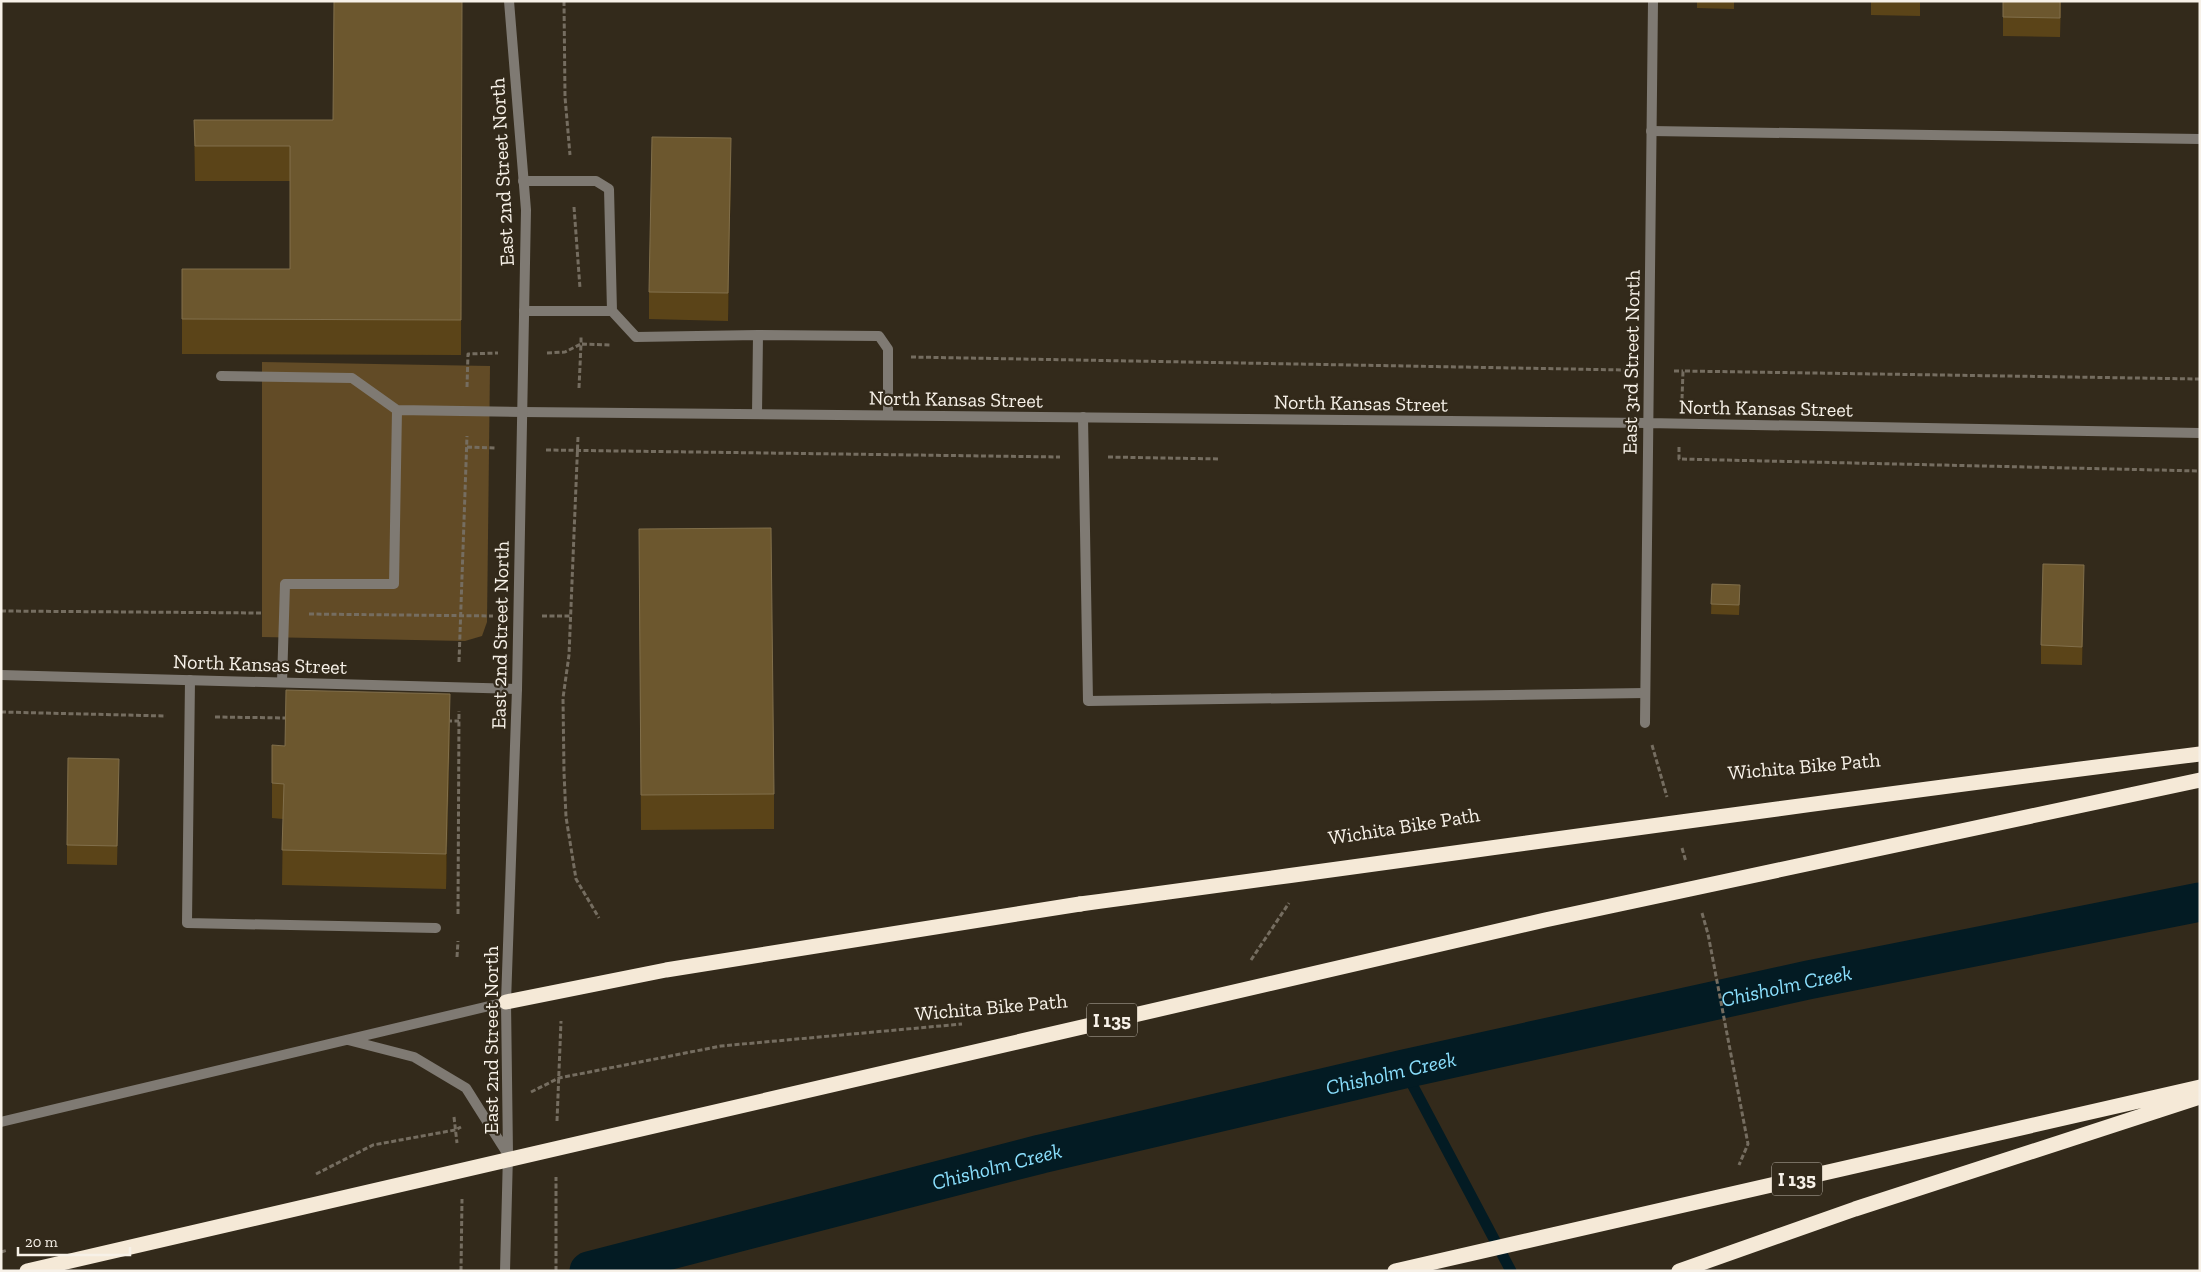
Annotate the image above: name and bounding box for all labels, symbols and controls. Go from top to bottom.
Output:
street label: East 2nd Street North [485,77,519,267]
street label: East 3rd Street North [1617,269,1645,455]
street label: North Kansas Street [869,385,1044,413]
street label: North Kansas Street [1274,389,1449,417]
street label: North Kansas Street [1679,394,1854,422]
street label: East 2nd Street North [486,540,514,729]
street label: North Kansas Street [172,649,348,679]
street label: Wichita Bike Path [1727,747,1882,785]
street label: Wichita Bike Path [1327,802,1482,850]
street label: East 2nd Street North [479,945,503,1134]
water label: Chisholm Creek [1719,959,1854,1011]
street label: Wichita Bike Path [914,988,1069,1026]
road number: I 135 [1087,1004,1137,1036]
water label: Chisholm Creek [1323,1045,1458,1099]
water label: Chisholm Creek [929,1137,1064,1194]
road number: I 135 [1772,1162,1822,1196]
scale bar [18,1224,130,1256]
text: 20 m [25,1233,58,1251]

